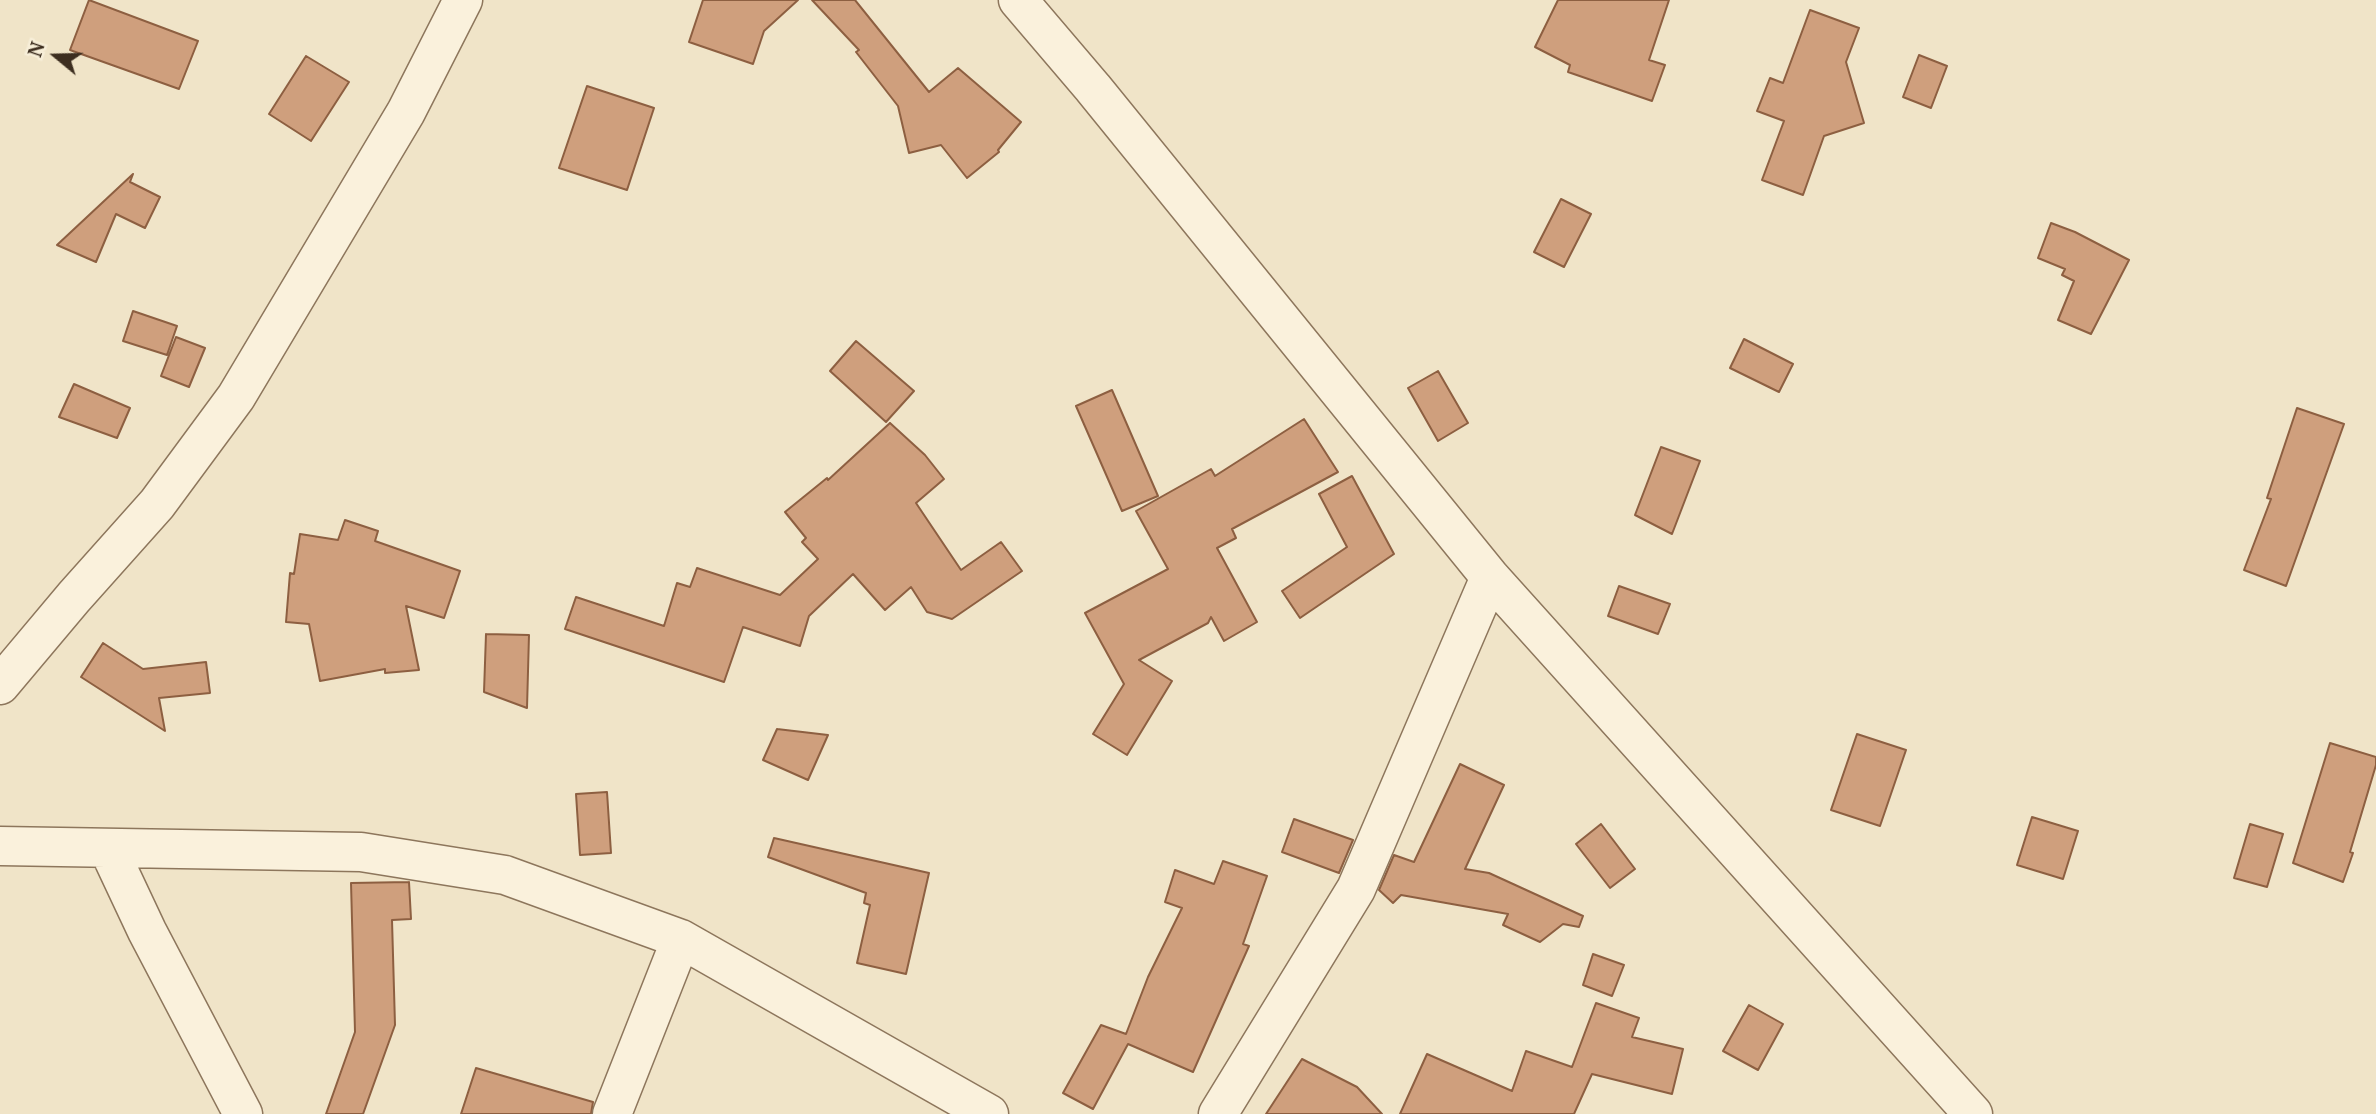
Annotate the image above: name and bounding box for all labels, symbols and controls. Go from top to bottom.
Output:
north arrow [21,21,91,91]
text: N [22,38,50,60]

